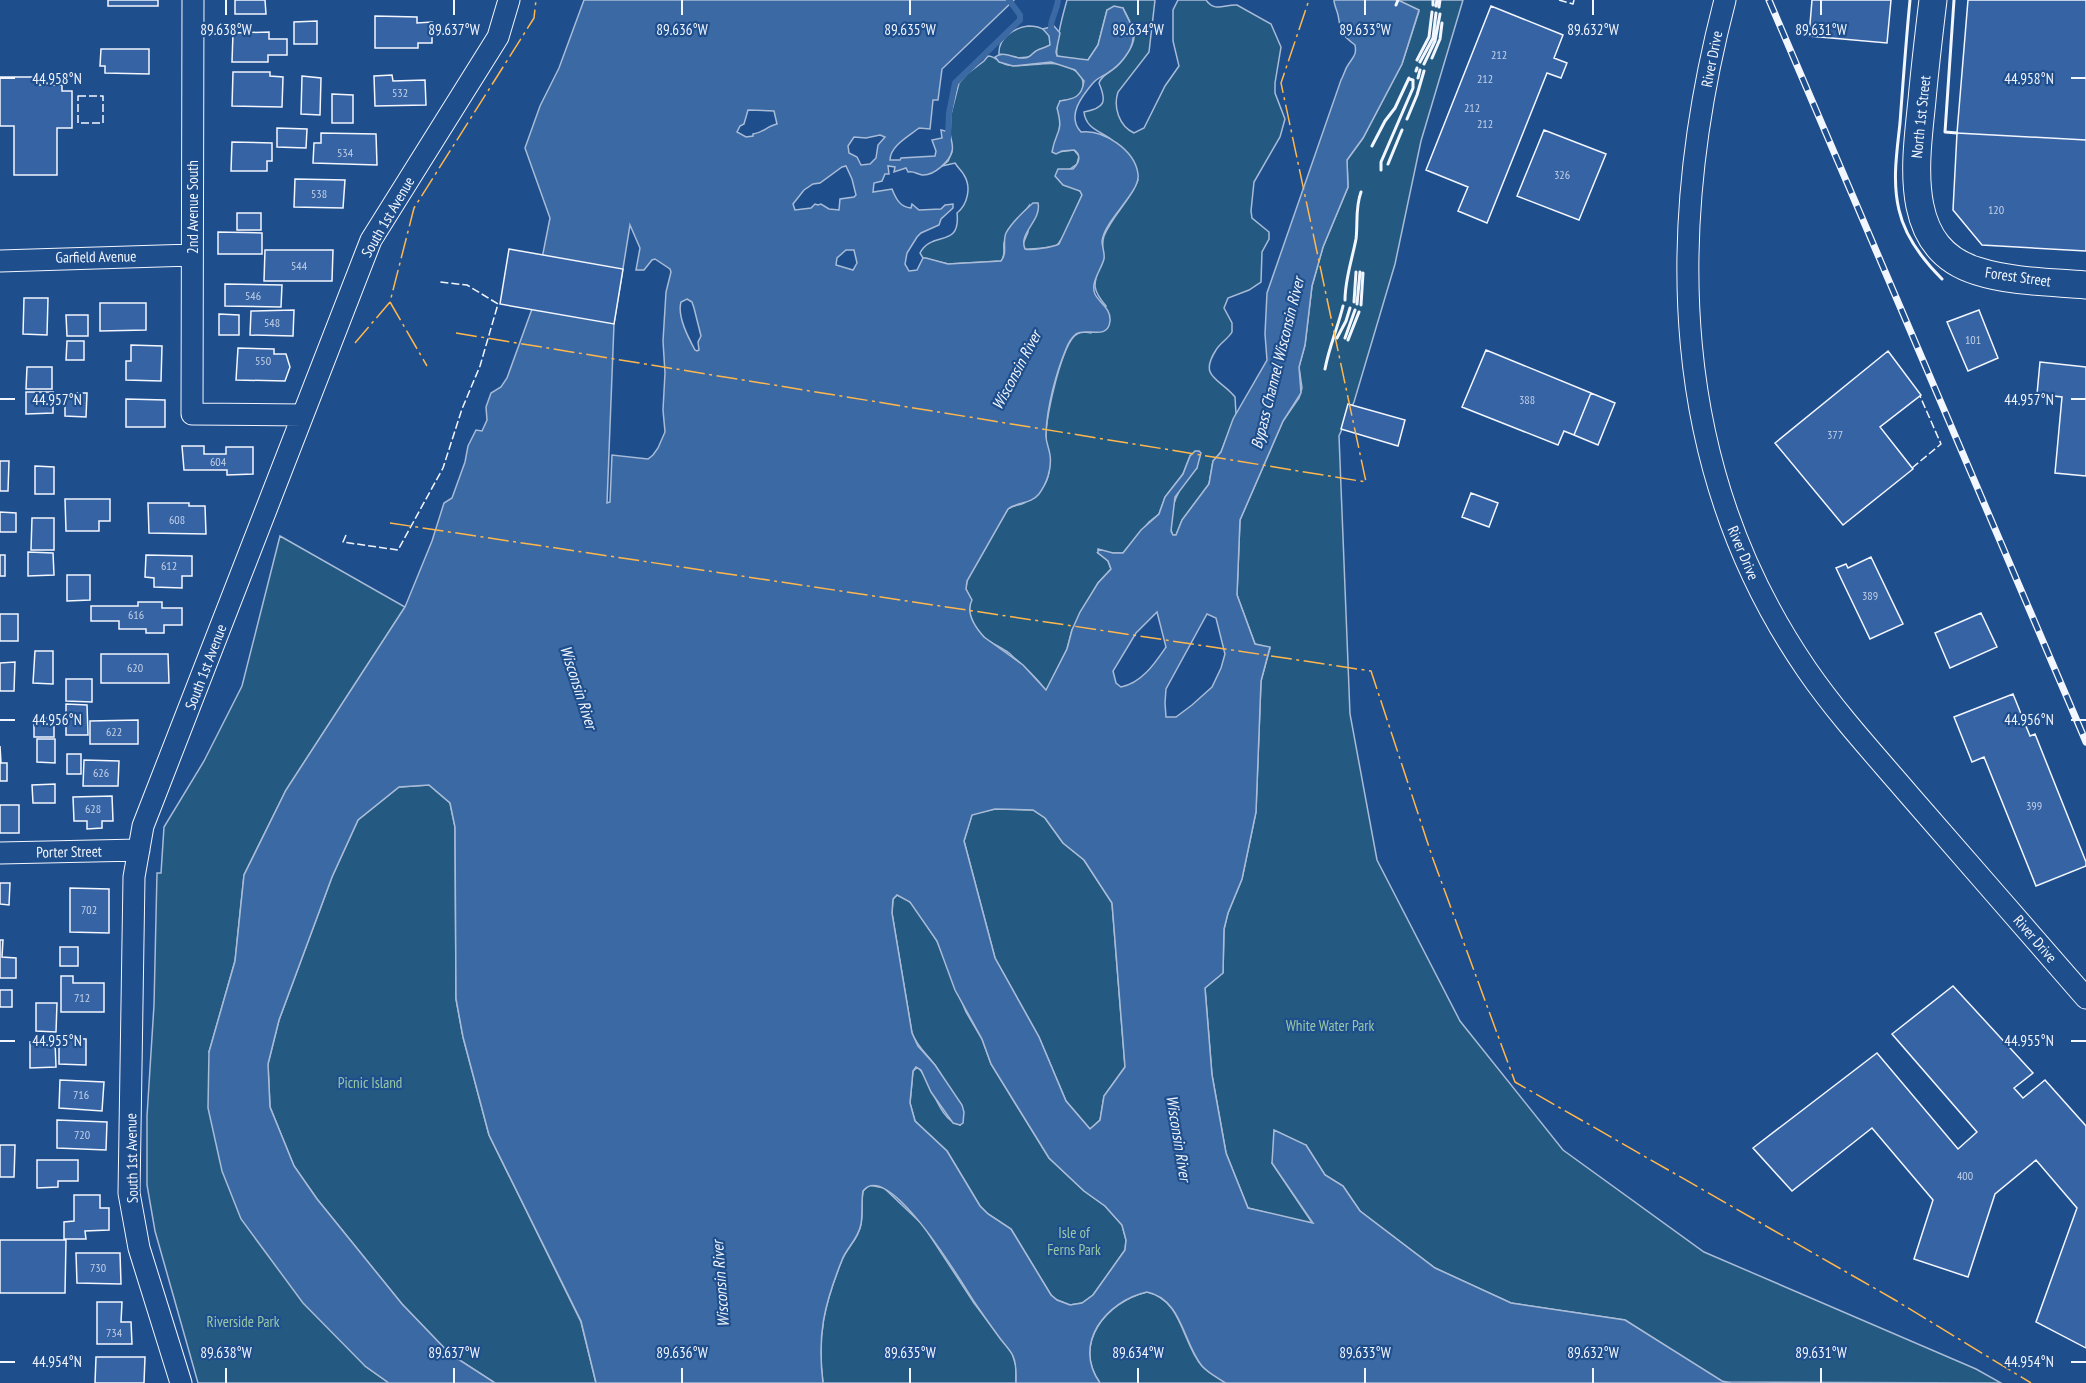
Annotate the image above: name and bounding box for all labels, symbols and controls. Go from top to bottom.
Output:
text: 89.638°W [200,20,252,39]
text: 89.637°W [428,20,480,39]
text: 89.636°W [656,20,708,39]
text: 89.635°W [884,20,936,39]
text: 89.634°W [1112,20,1164,39]
text: 89.633°W [1339,20,1391,39]
text: 89.632°W [1567,20,1619,39]
text: 89.631°W [1795,20,1847,39]
street label: River Drive [1697,29,1726,89]
house number: 212 [1491,47,1507,62]
text: 44.958°N [32,69,82,88]
text: 44.958°N [2004,69,2054,88]
house number: 212 [1477,71,1493,86]
street label: North 1st Street [1907,75,1934,159]
house number: 532 [392,85,408,100]
house number: 212 [1464,100,1480,115]
house number: 212 [1477,116,1493,131]
house number: 534 [337,145,354,160]
street label: 2nd Avenue South [183,160,202,254]
house number: 326 [1554,167,1570,182]
street label: South 1st Avenue [357,173,418,260]
house number: 538 [311,186,327,201]
house number: 120 [1988,202,2004,217]
street label: Garfield Avenue [55,246,137,267]
house number: 544 [291,258,308,273]
street label: Forest Street [1984,262,2052,291]
water label: Bypass Channel Wisconsin River [1246,273,1309,451]
house number: 546 [245,288,261,303]
house number: 548 [264,315,280,330]
water label: Wisconsin River [987,325,1046,413]
house number: 101 [1965,332,1981,347]
house number: 550 [255,353,271,368]
text: 44.957°N [32,390,82,409]
text: 44.957°N [2004,390,2054,409]
house number: 388 [1519,392,1535,407]
house number: 377 [1827,427,1843,442]
house number: 604 [210,454,227,469]
house number: 608 [169,512,185,527]
street label: River Drive [1724,523,1763,583]
house number: 612 [161,558,177,573]
house number: 389 [1862,588,1878,603]
house number: 616 [128,607,144,622]
street label: South 1st Avenue [181,621,231,712]
water label: Wisconsin River [556,643,603,734]
house number: 620 [127,660,143,675]
text: 44.956°N [32,710,82,729]
text: 44.956°N [2004,710,2054,729]
house number: 622 [106,724,122,739]
house number: 626 [93,765,109,780]
house number: 399 [2026,798,2042,813]
house number: 628 [85,801,101,816]
street label: Porter Street [36,841,102,862]
house number: 702 [81,902,97,917]
street label: River Drive [2010,911,2061,966]
house number: 712 [74,990,90,1005]
park label: White Water Park [1286,1016,1374,1035]
text: 44.955°N [32,1031,82,1050]
text: 44.955°N [2004,1031,2054,1050]
park label: Picnic Island [338,1073,402,1092]
house number: 716 [73,1087,89,1102]
water label: Wisconsin River [1162,1094,1196,1185]
street label: South 1st Avenue [121,1113,142,1203]
house number: 720 [74,1127,90,1142]
house number: 400 [1957,1168,1973,1183]
park label: Isle of Ferns Park [1047,1223,1101,1259]
water label: Wisconsin River [707,1237,733,1328]
house number: 730 [90,1260,106,1275]
park label: Riverside Park [206,1312,280,1331]
house number: 734 [106,1325,123,1340]
text: 89.638°W [200,1343,252,1362]
text: 89.637°W [428,1343,480,1362]
text: 89.636°W [656,1343,708,1362]
text: 89.635°W [884,1343,936,1362]
text: 89.634°W [1112,1343,1164,1362]
text: 89.633°W [1339,1343,1391,1362]
text: 89.632°W [1567,1343,1619,1362]
text: 89.631°W [1795,1343,1847,1362]
text: 44.954°N [32,1352,82,1371]
text: 44.954°N [2004,1352,2054,1371]

